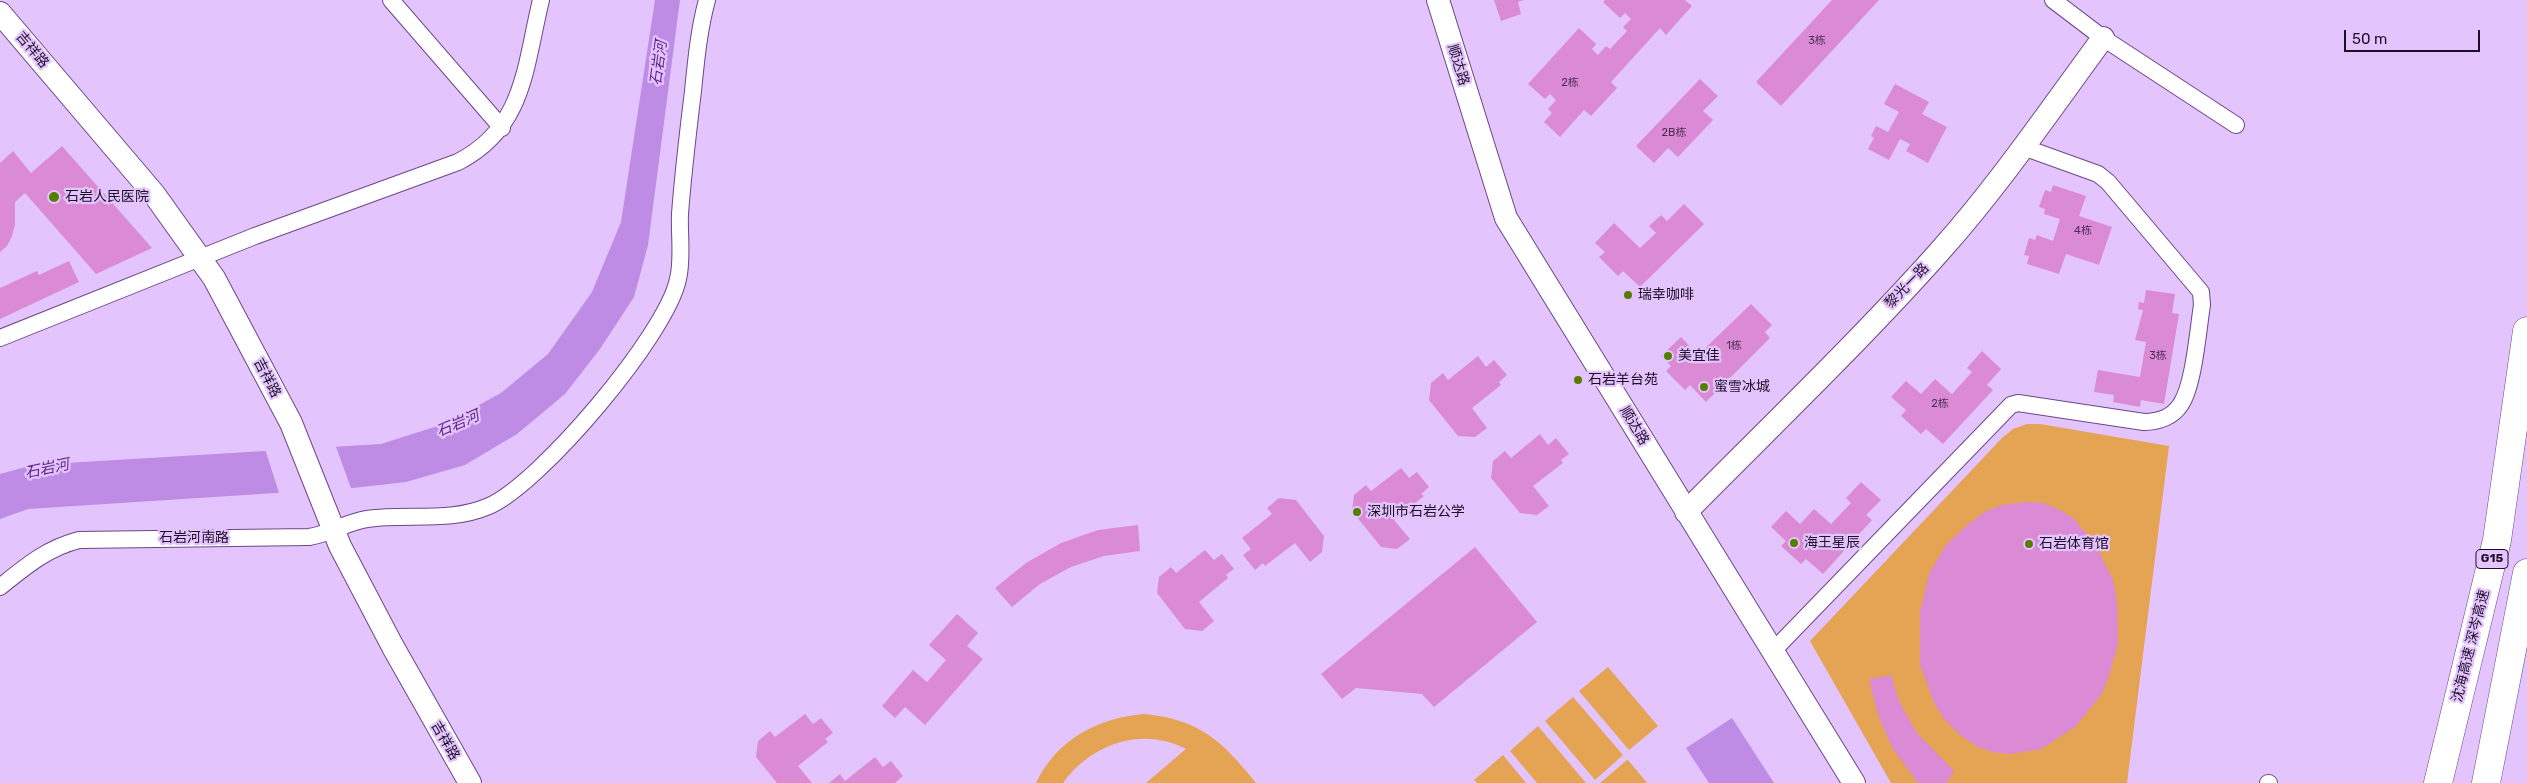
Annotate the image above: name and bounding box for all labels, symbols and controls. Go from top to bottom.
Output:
scale bar [2347,20,2483,52]
street label: 吉祥路 [12,29,52,71]
text: 50 m [2352,30,2387,48]
house number: 3栋 [1808,34,1826,48]
water label: 石岩河 [647,39,671,87]
street label: 顺达路 [1444,42,1472,88]
house number: 2栋 [1561,76,1579,90]
house number: 2B栋 [1662,126,1686,140]
place label: 石岩人民医院 [65,189,149,205]
marker: 石岩人民医院 [47,190,61,204]
house number: 4栋 [2074,224,2092,238]
street label: 黎光一路 [1882,260,1932,312]
place label: 瑞幸咖啡 [1638,287,1694,303]
marker: 瑞幸咖啡 [1622,289,1634,301]
house number: 1栋 [1726,339,1742,353]
place label: 美宜佳 [1678,348,1720,364]
house number: 3栋 [2149,349,2167,363]
marker: 美宜佳 [1662,350,1674,362]
street label: 吉祥路 [250,355,284,401]
place label: 石岩羊台苑 [1588,372,1658,388]
marker: 石岩羊台苑 [1572,374,1584,386]
place label: 蜜雪冰城 [1714,379,1770,395]
marker: 蜜雪冰城 [1698,381,1710,393]
house number: 2栋 [1931,397,1949,411]
street label: 顺达路 [1616,404,1652,448]
water label: 石岩河 [434,407,482,441]
water label: 石岩河 [23,456,71,482]
place label: 深圳市石岩公学 [1367,504,1465,520]
marker: 深圳市石岩公学 [1351,506,1363,518]
street label: 石岩河南路 [159,530,229,546]
place label: 海王星辰 [1804,535,1860,551]
place label: 石岩体育馆 [2039,536,2109,552]
marker: 海王星辰 [1788,537,1800,549]
marker: 石岩体育馆 [2023,538,2035,550]
road number: G15 [2476,550,2508,568]
street label: 沈海高速 深岑高速 [2449,588,2493,704]
street label: 吉祥路 [427,719,463,763]

